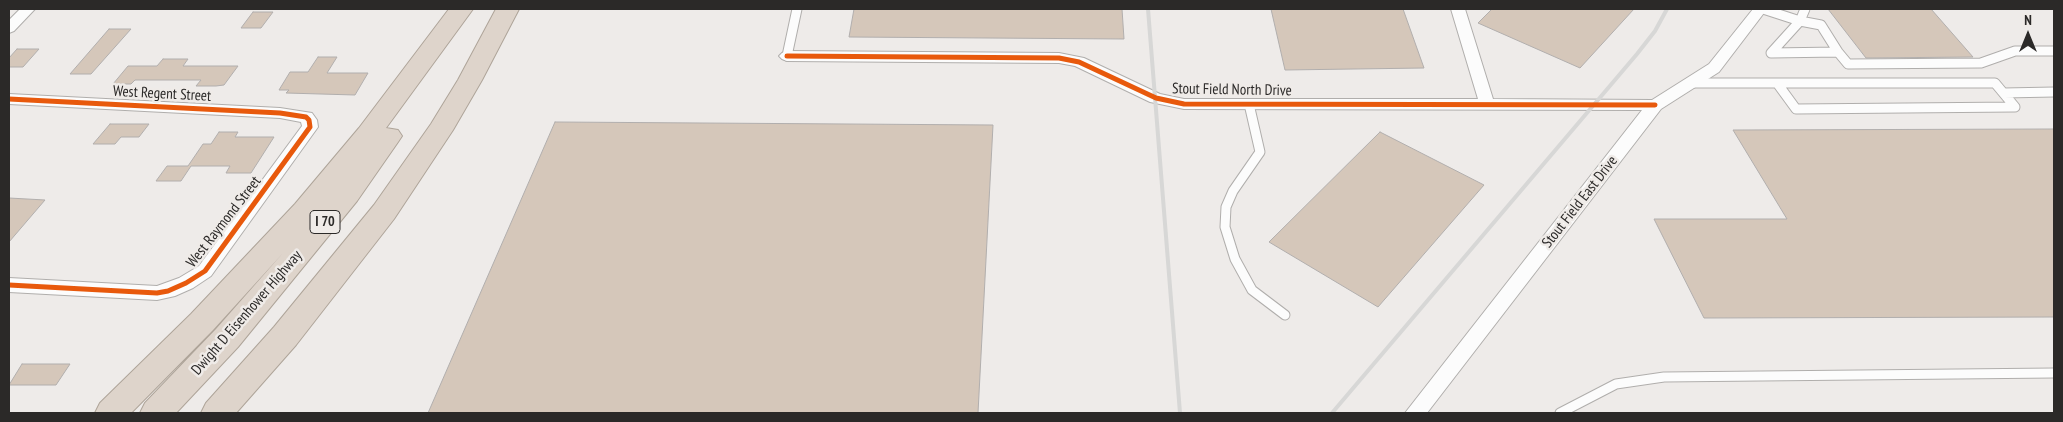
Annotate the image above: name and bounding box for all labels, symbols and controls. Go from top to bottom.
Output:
north arrow [2003,10,2053,60]
text: N [2024,11,2032,29]
street label: Stout Field North Drive [1172,80,1292,100]
street label: West Regent Street [112,82,212,106]
street label: Stout Field East Drive [1539,152,1621,252]
street label: West Raymond Street [183,173,265,271]
road number: I 70 [310,210,340,233]
street label: Dwight D Eisenhower Highway [188,247,306,379]

